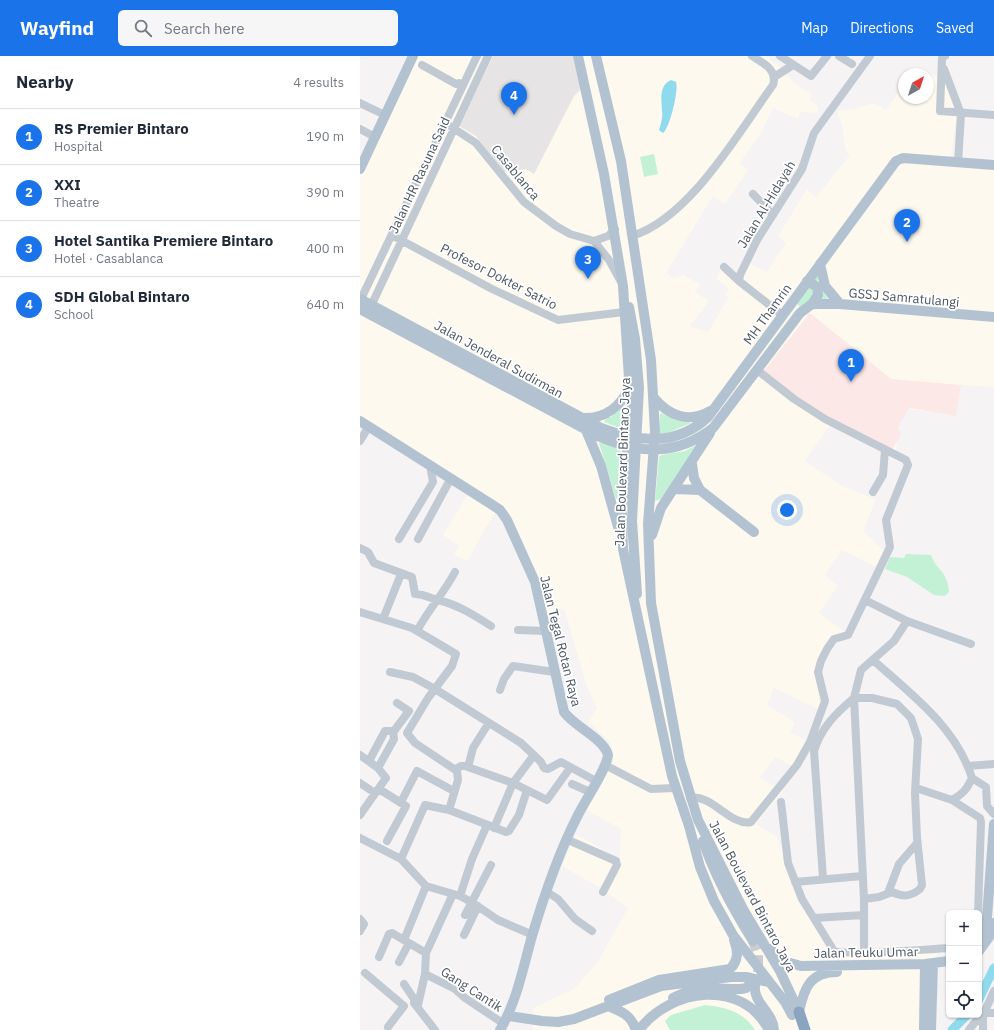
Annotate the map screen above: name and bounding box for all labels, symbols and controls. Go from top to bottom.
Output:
search box [118,10,398,46]
text: Wayfind [20,16,94,40]
icon: search [132,17,154,39]
text: Search here [164,19,244,38]
text: Map [801,19,828,37]
text: Directions [850,19,914,37]
text: Saved [936,19,974,37]
north arrow [898,68,934,104]
text: Nearby [16,71,74,93]
text: 4 results [293,74,344,91]
pin: 4 [501,82,527,115]
street label: Jalan HR Rasuna Said [385,114,454,236]
text: RS Premier Bintaro [54,119,189,138]
text: 1 [25,128,33,145]
text: 190 m [306,128,344,145]
text: Hospital [54,138,103,155]
street label: Casablanca [488,141,544,204]
street label: Jalan Al-Hidayah [734,157,799,251]
text: XXI [54,175,81,194]
text: 2 [25,184,33,201]
text: 390 m [306,184,344,201]
text: Theatre [54,194,99,211]
pin: 2 [894,209,920,242]
text: Hotel Santika Premiere Bintaro [54,231,273,250]
text: 3 [25,240,33,257]
text: 400 m [306,240,344,257]
street label: Profesor Dokter Satrio [437,240,560,313]
pin: 3 [575,246,601,279]
text: Hotel · Casablanca [54,250,163,267]
street label: MH Thamrin [740,280,795,348]
street label: GSSJ Samratulangi [848,284,960,311]
text: SDH Global Bintaro [54,287,190,306]
text: 4 [25,296,33,313]
text: 640 m [306,296,344,313]
text: School [54,306,94,323]
street label: Jalan Jenderal Sudirman [431,317,566,402]
pin: 1 [838,349,864,382]
street label: Jalan Boulevard Bintaro Jaya [611,377,634,547]
your location [777,500,797,520]
street label: Jalan Tegal Rotan Raya [536,574,585,708]
street label: Jalan Boulevard Bintaro Jaya [705,818,800,975]
map controls [946,910,982,1018]
button: + [946,910,982,946]
street label: Jalan Teuku Umar [814,943,919,962]
button: − [946,946,982,982]
street label: Gang Cantik [438,963,506,1016]
button: locate [946,982,982,1018]

